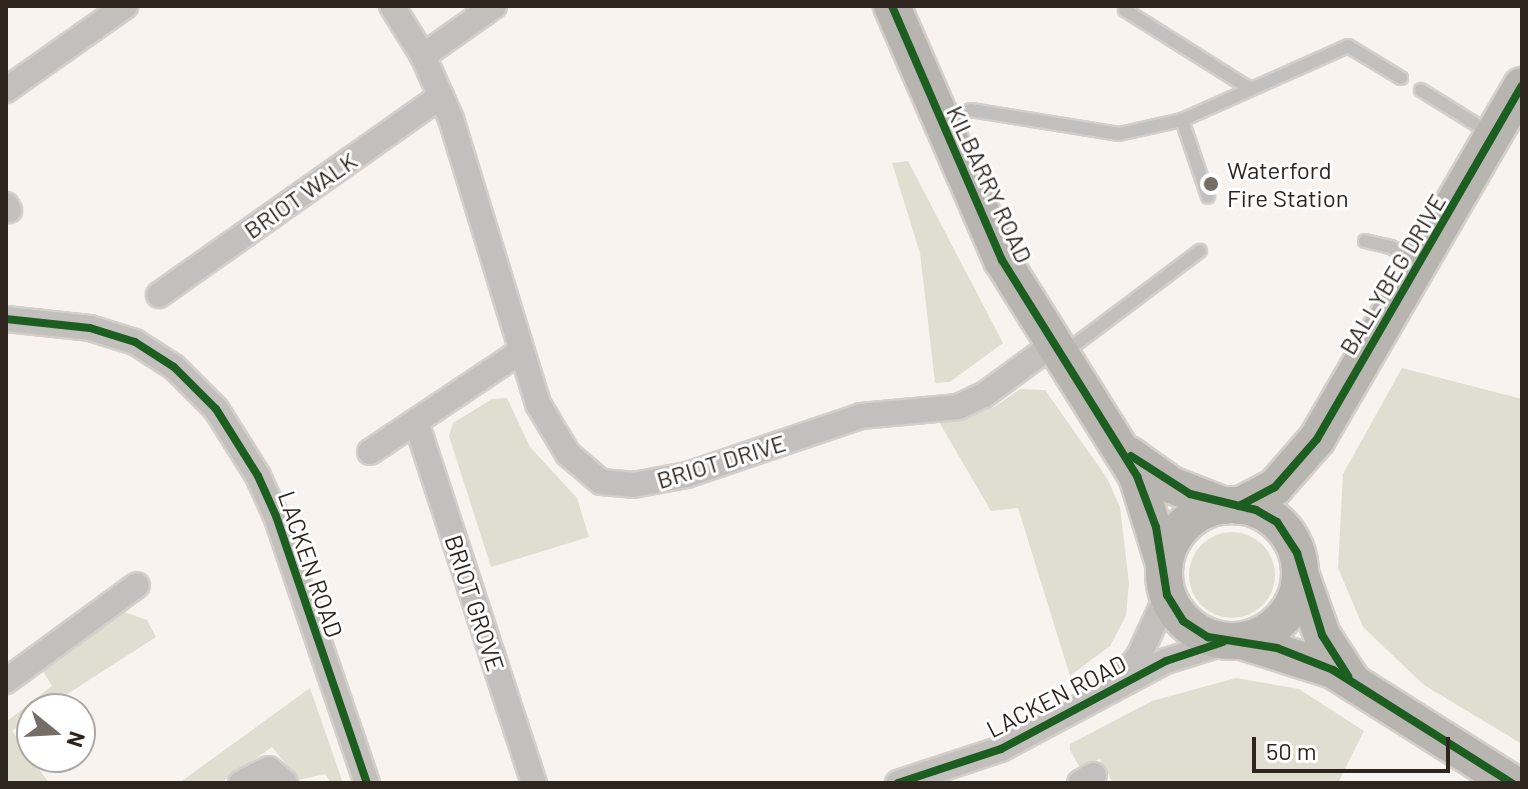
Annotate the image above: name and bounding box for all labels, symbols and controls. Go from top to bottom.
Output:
street label: KILBARRY ROAD [941,101,1039,267]
street label: BRIOT WALK [238,146,362,244]
place label: Waterford Fire Station [1227,156,1349,212]
marker: Waterford Fire Station [1202,175,1220,193]
street label: BALLYBEG DRIVE [1333,188,1451,360]
street label: BRIOT DRIVE [653,428,789,494]
street label: LACKEN ROAD [273,487,349,641]
street label: BRIOT GROVE [439,531,511,675]
street label: LACKEN ROAD [981,649,1131,743]
north arrow [16,693,96,773]
scale bar [1256,721,1454,771]
text: N [62,729,92,751]
text: 50 m [1266,736,1317,765]

